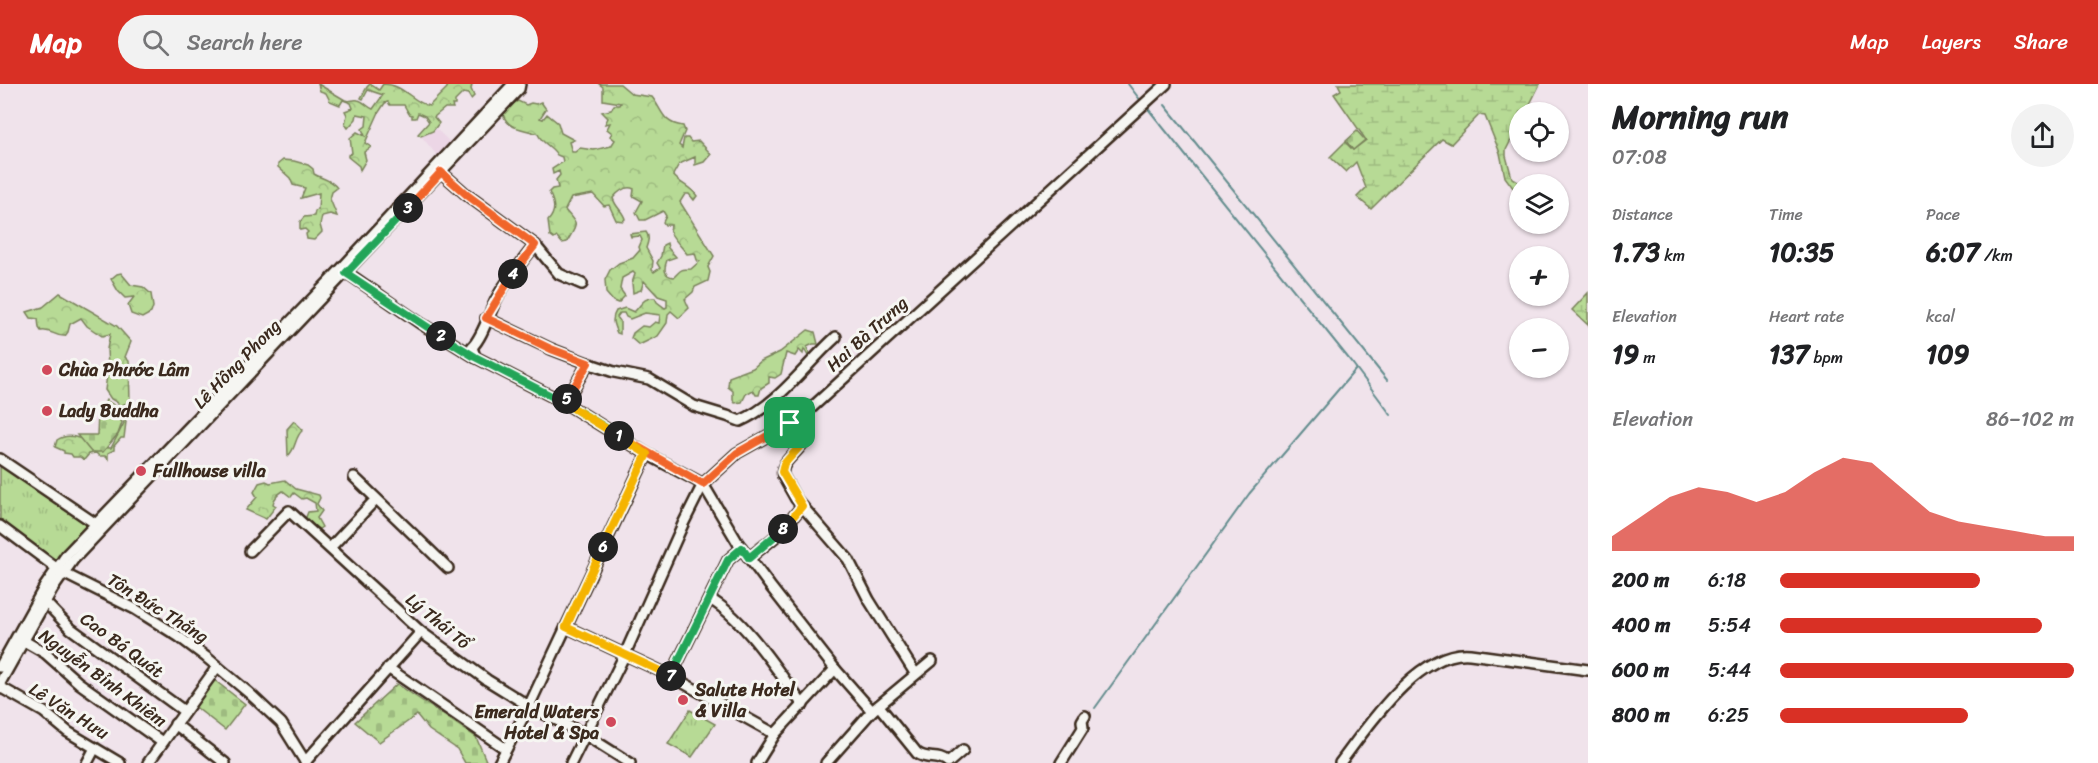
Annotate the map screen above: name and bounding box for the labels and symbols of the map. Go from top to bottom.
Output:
pin: 3 [393,193,423,223]
pin: 4 [498,259,528,289]
street label: Hai Bà Trưng [819,288,915,380]
street label: Lê Hồng Phong [185,311,289,417]
pin: 2 [426,321,456,351]
place label: Chùa Phước Lâm [58,354,190,386]
marker: Chùa Phước Lâm [40,363,54,377]
pin: 5 [552,384,582,414]
place label: Lady Buddha [59,395,159,427]
pin [764,397,815,448]
marker: Lady Buddha [40,404,54,418]
pin: 1 [604,421,634,451]
place label: Fullhouse villa [152,455,267,487]
marker: Fullhouse villa [134,464,148,478]
pin: 8 [768,514,798,544]
pin: 6 [588,532,618,562]
street label: Tôn Đức Thắng [101,564,215,652]
street label: Lý Thái Tổ [398,585,480,659]
street label: Cao Bá Quát [73,603,171,687]
street label: Nguyễn Bỉnh Khiêm [32,620,174,736]
pin: 7 [656,661,686,691]
street label: Lê Văn Hưu [22,674,116,749]
place label: Salute Hotel & Villa [694,674,796,727]
marker: Salute Hotel & Villa [676,693,690,707]
place label: Emerald Waters Hotel & Spa [475,696,600,749]
marker: Emerald Waters Hotel & Spa [604,715,618,729]

